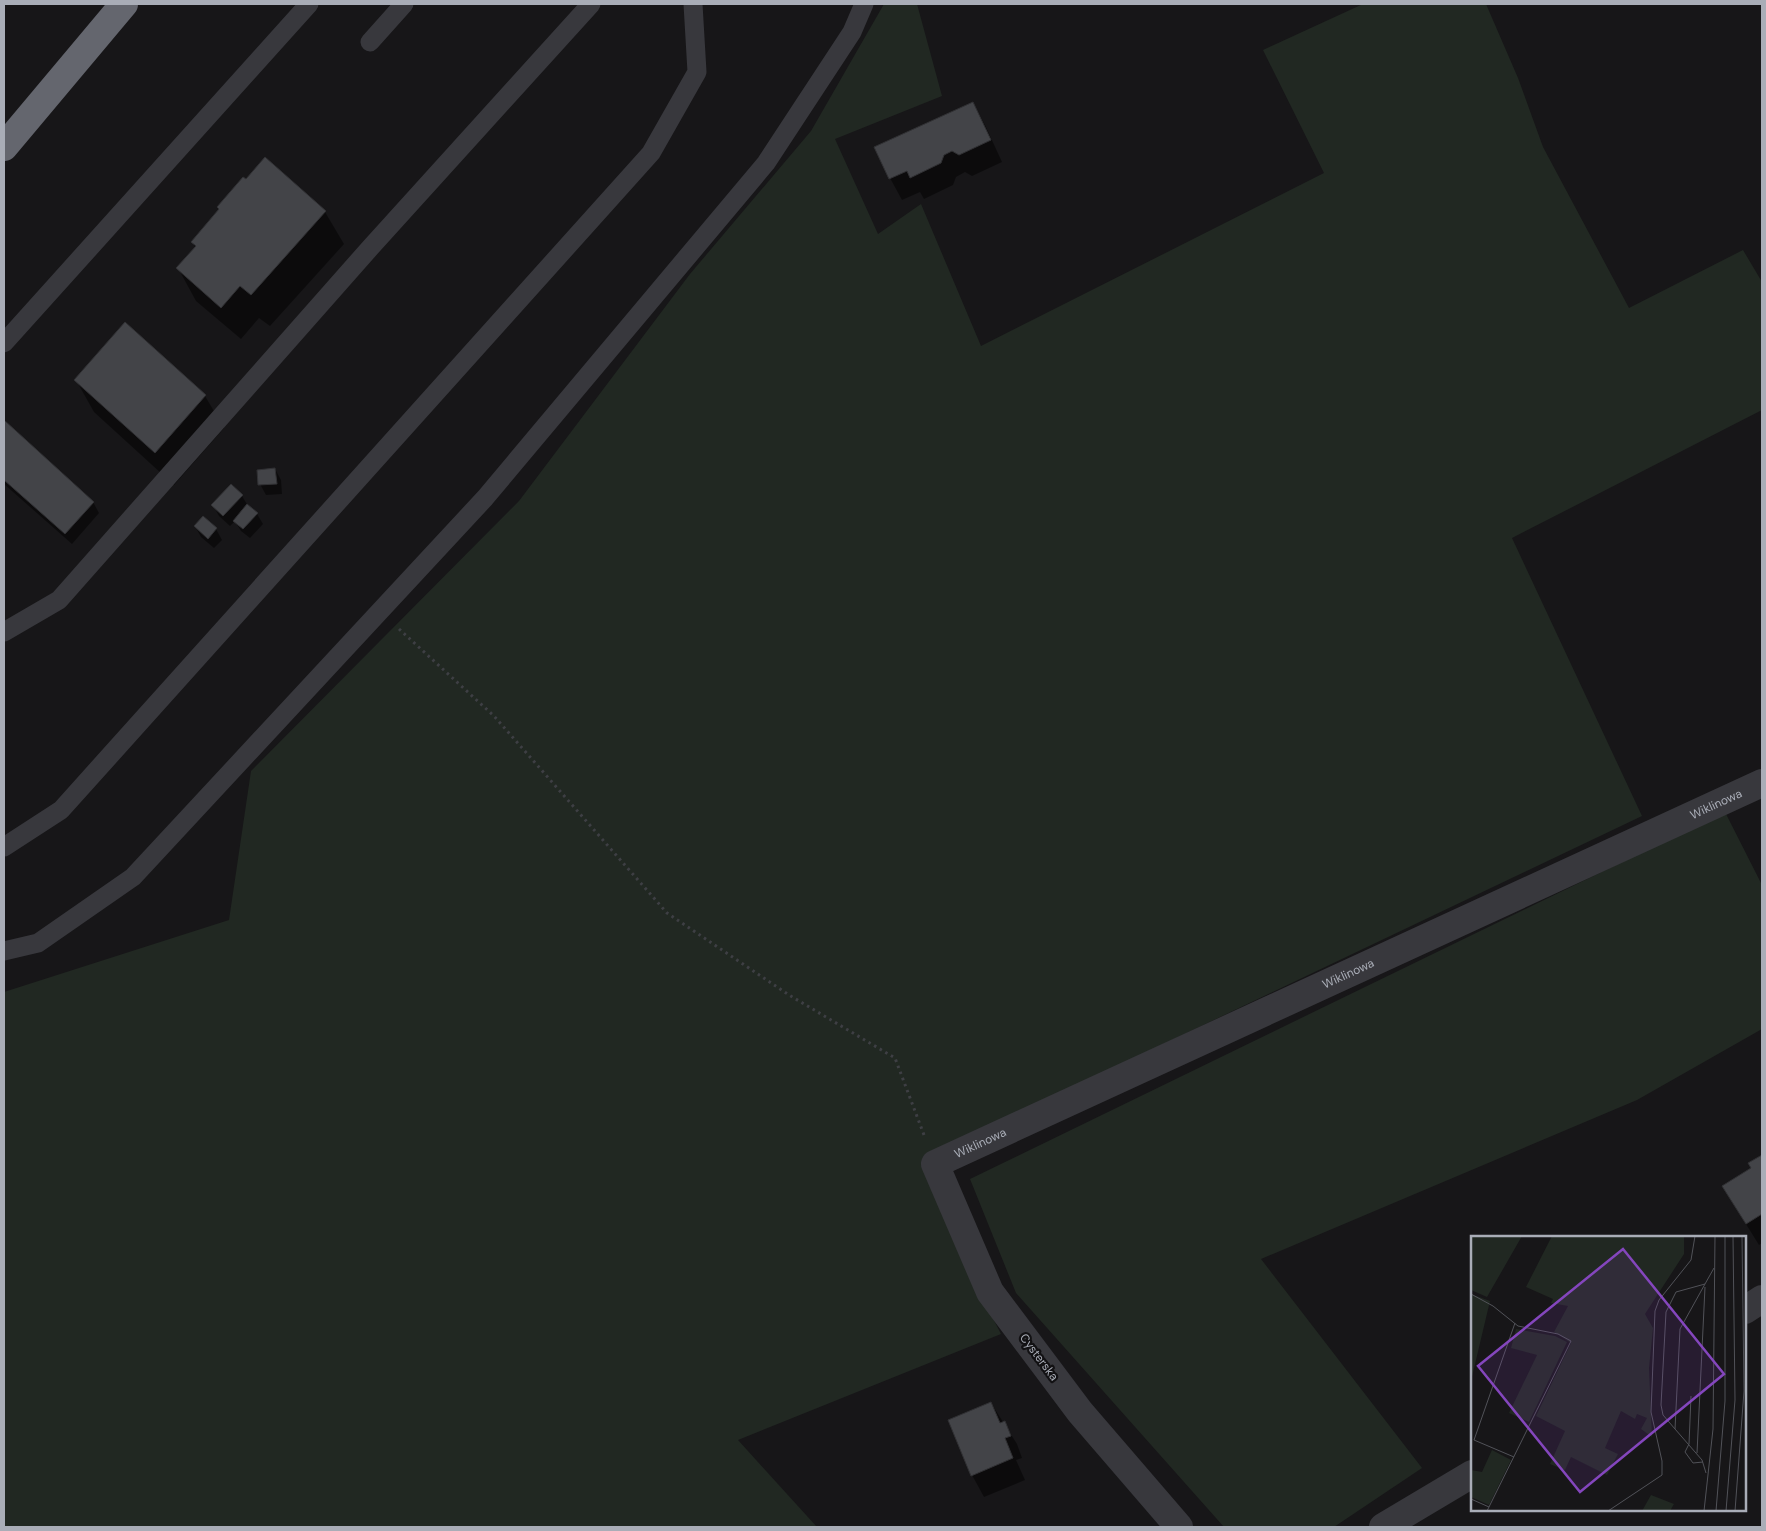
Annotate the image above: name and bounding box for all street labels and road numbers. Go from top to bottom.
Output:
street label: Wiklinowa [1688,785,1745,823]
street label: Wiklinowa [1320,955,1377,992]
street label: Wiklinowa [952,1124,1009,1162]
street label: Cysterska [1016,1330,1062,1384]

